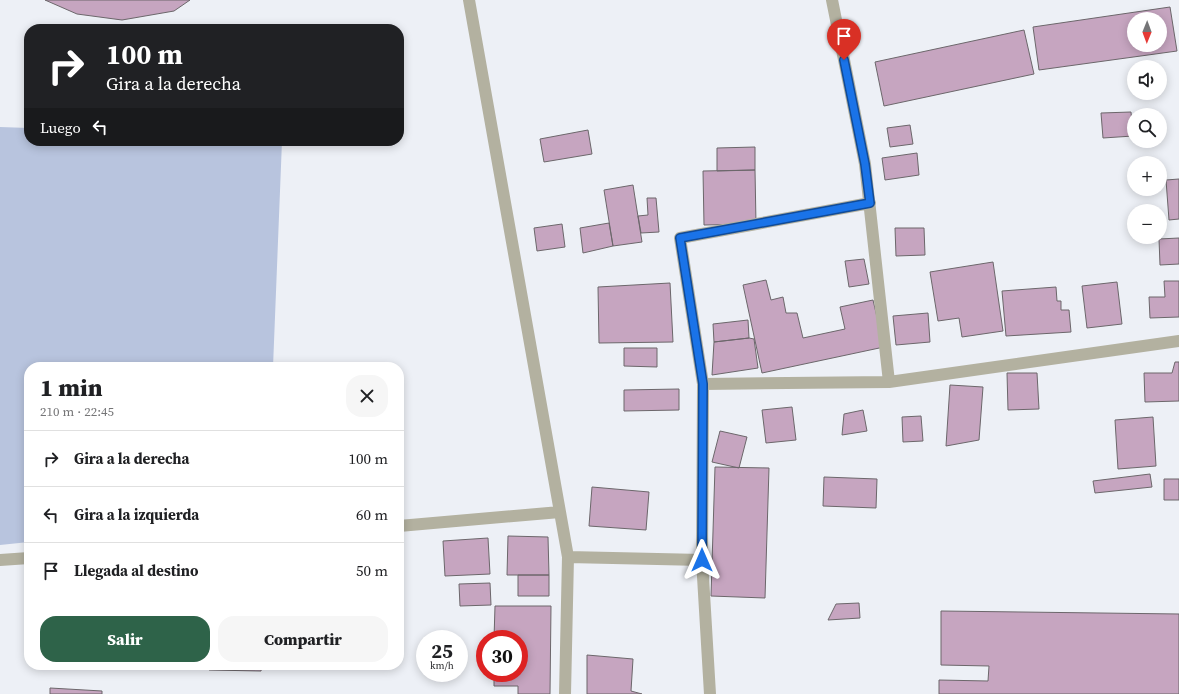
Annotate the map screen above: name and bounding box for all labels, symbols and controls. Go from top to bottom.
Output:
north arrow [1127,12,1167,52]
map controls [1127,12,1167,244]
pin [827,19,861,60]
icon: arrive [833,25,855,47]
text: 100 m [106,35,183,73]
icon: right [40,40,92,92]
button: sound [1127,60,1167,100]
text: Gira a la derecha [106,71,241,96]
button: search [1127,108,1167,148]
icon: left [89,116,111,138]
text: Luego [40,117,81,138]
button: + [1127,156,1167,196]
button: − [1127,204,1167,244]
text: 1 min [40,371,103,404]
button: close [346,375,388,417]
text: 210 m · 22:45 [40,403,114,420]
icon: right [40,448,62,470]
text: Gira a la derecha [74,448,189,469]
text: 100 m [348,448,388,469]
icon: left [40,504,62,526]
text: Gira a la izquierda [74,504,199,525]
text: 60 m [356,504,388,525]
position arrow [681,539,723,581]
icon: arrive [40,560,62,582]
text: Llegada al destino [74,560,199,581]
text: 50 m [356,560,388,581]
button: Salir [40,616,210,662]
button: Compartir [218,616,388,662]
speed limit sign: 30 [476,630,528,682]
text: 25 [431,637,453,665]
text: km/h [430,659,454,672]

